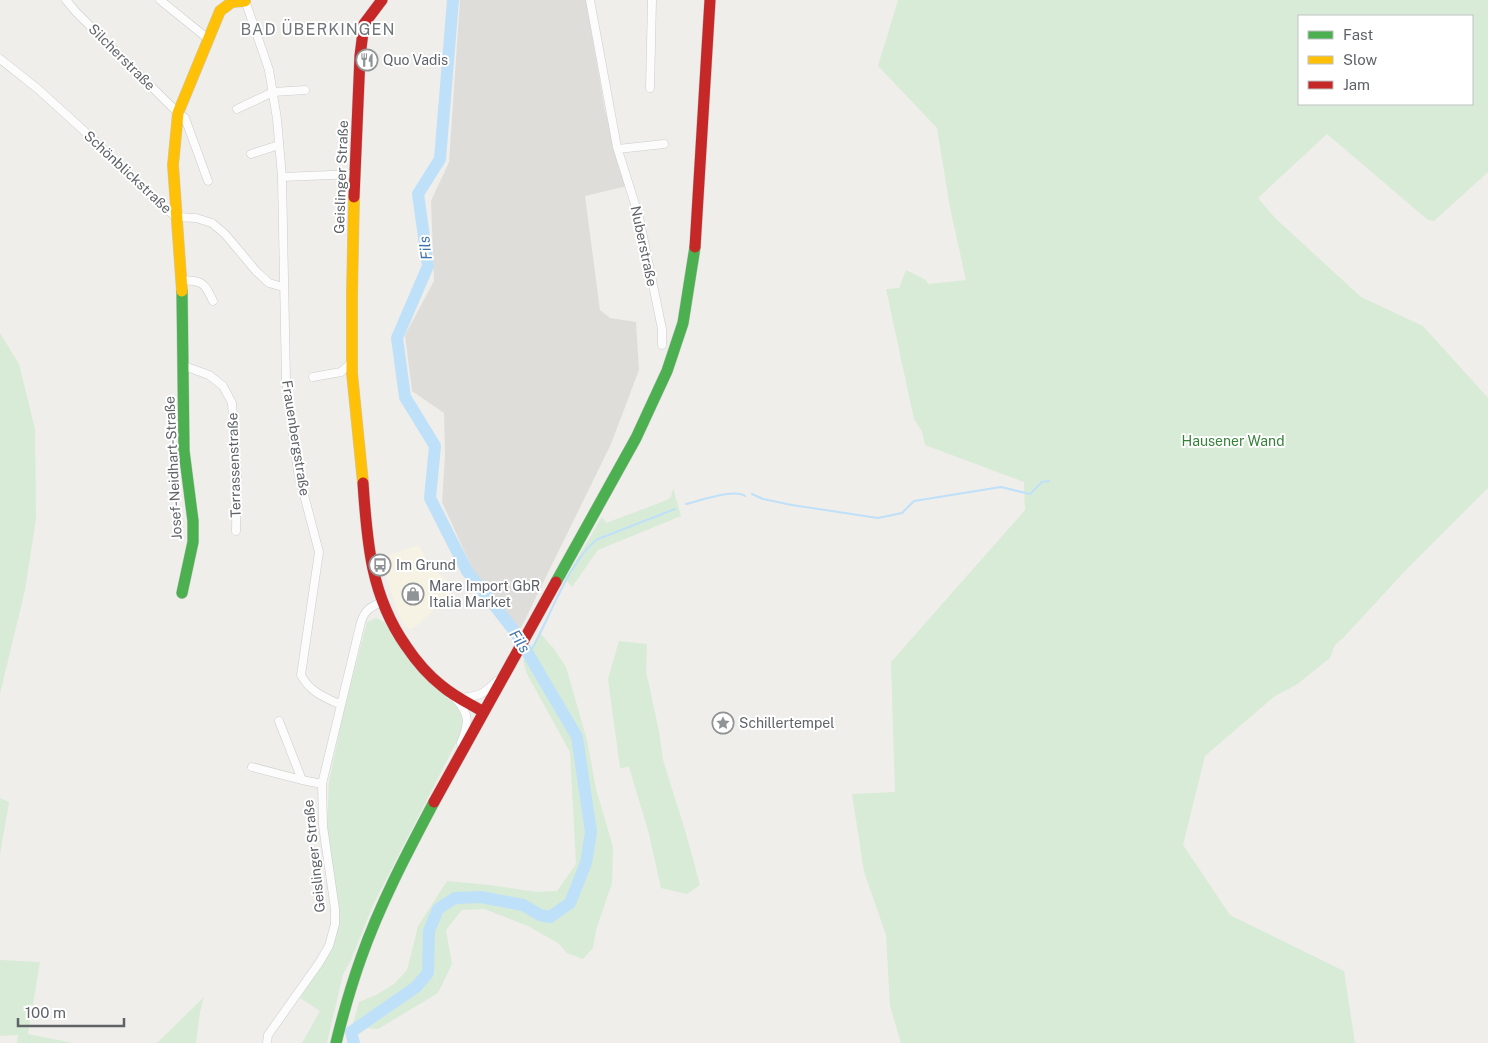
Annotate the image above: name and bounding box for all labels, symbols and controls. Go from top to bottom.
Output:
legend [1298,15,1473,105]
district label: BAD ÜBERKINGEN [240,19,396,39]
street label: Silcherstraße [85,20,159,94]
text: Fast [1343,26,1373,43]
restaurant icon: Quo Vadis [355,48,379,72]
text: Slow [1343,51,1378,68]
place label: Quo Vadis [383,52,448,68]
text: Jam [1343,76,1370,93]
street label: Geislinger Straße [331,120,351,234]
street label: Schönblickstraße [81,127,175,217]
street label: Nuberstraße [628,204,660,288]
water label: Fils [415,235,435,261]
street label: Frauenbergstraße [279,379,313,497]
street label: Josef-Neidhart-Straße [161,396,185,540]
street label: Terrassenstraße [224,412,244,518]
park label: Hausener Wand [1181,433,1285,449]
bus stop icon: Im Grund [368,553,392,577]
place label: Im Grund [396,557,456,573]
place label: Mare Import GbR Italia Market [429,578,540,610]
shop icon: Mare Import GbR Italia Market [401,582,425,606]
water label: Fils [506,626,534,656]
place icon: Schillertempel [711,711,735,735]
place label: Schillertempel [739,715,834,731]
street label: Geislinger Straße [300,799,328,913]
scale bar [18,996,124,1028]
text: 100 m [25,1004,66,1021]

